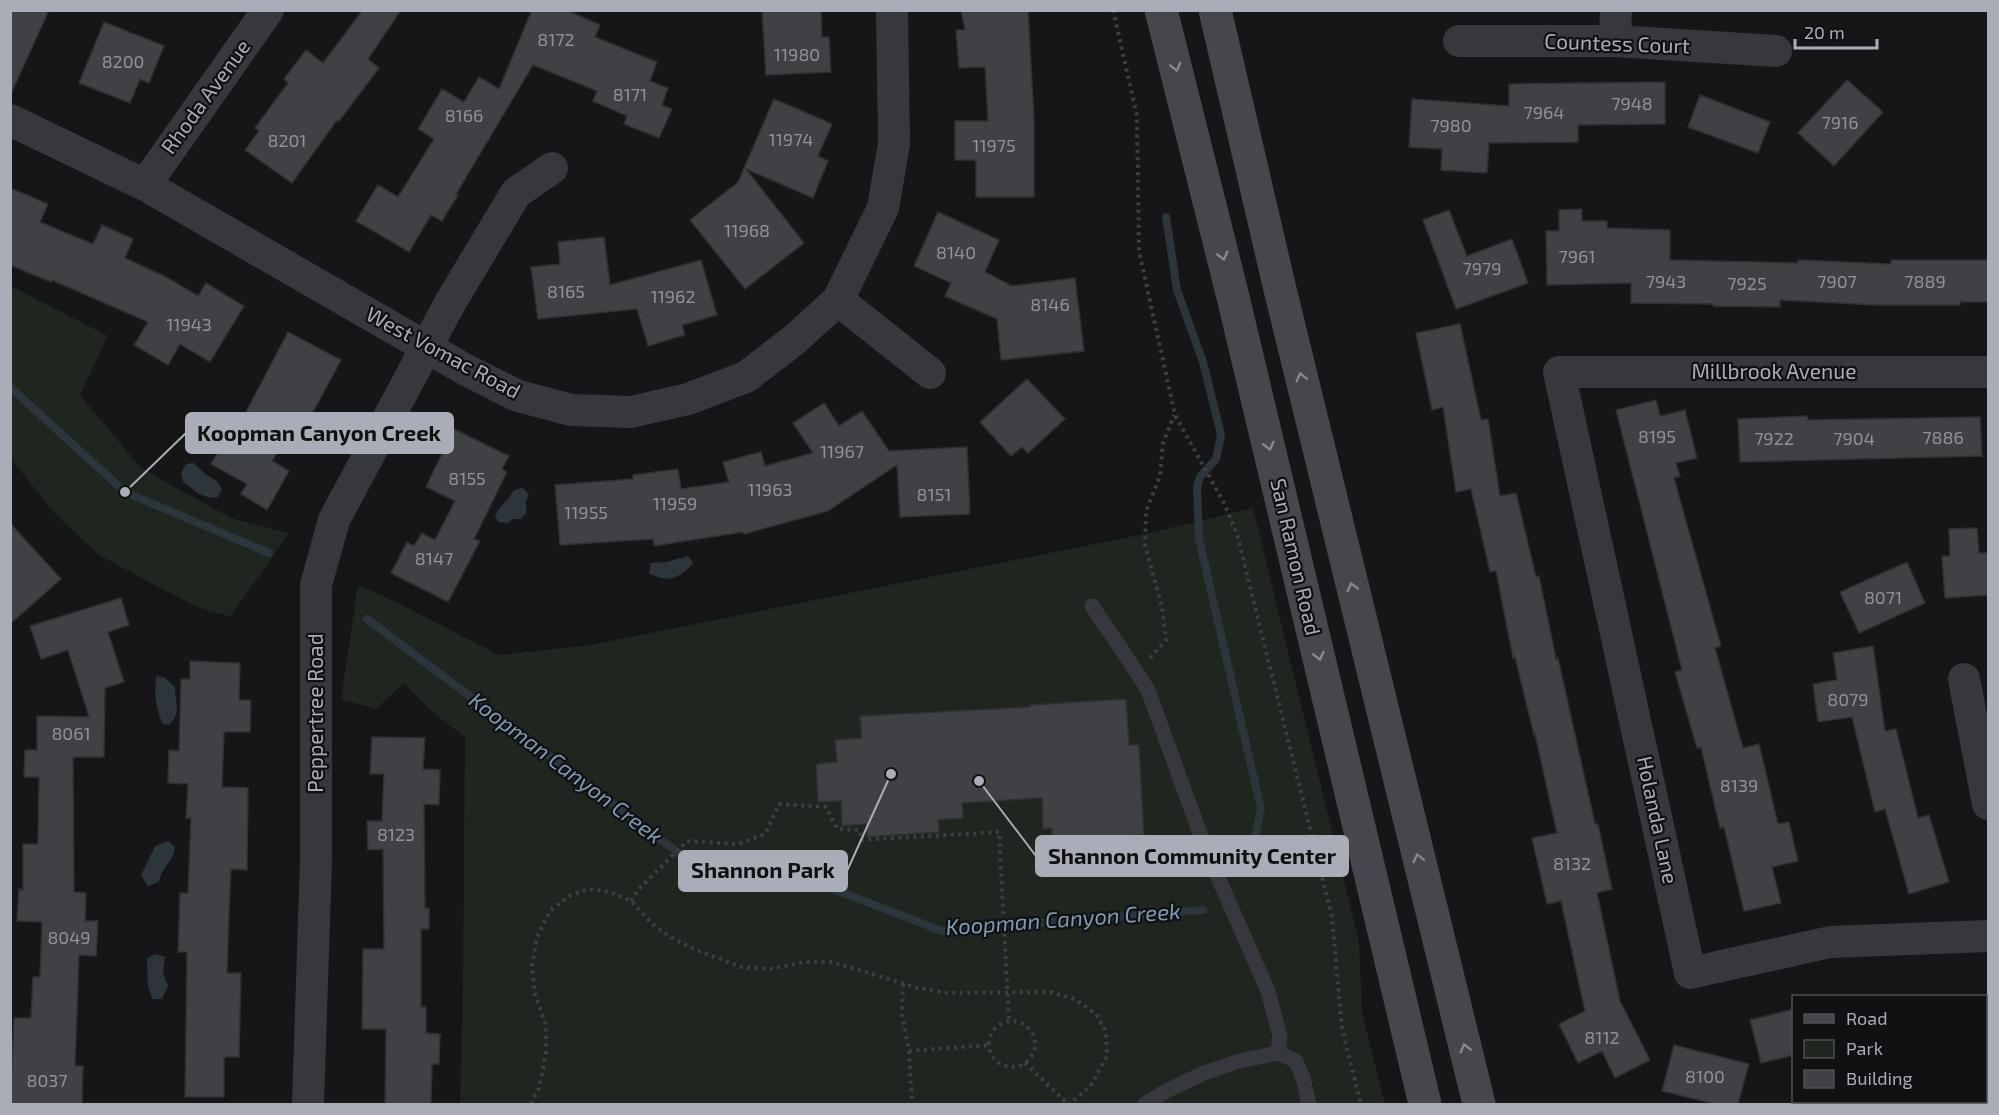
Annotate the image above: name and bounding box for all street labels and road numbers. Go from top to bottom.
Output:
street label: Countess Court [1544,27,1690,58]
street label: Rhoda Avenue [155,34,255,158]
street label: West Vomac Road [362,301,525,403]
street label: Millbrook Avenue [1691,358,1857,383]
street label: San Ramon Road [1266,476,1327,638]
street label: Peppertree Road [302,633,327,793]
street label: Holanda Lane [1633,754,1684,886]

